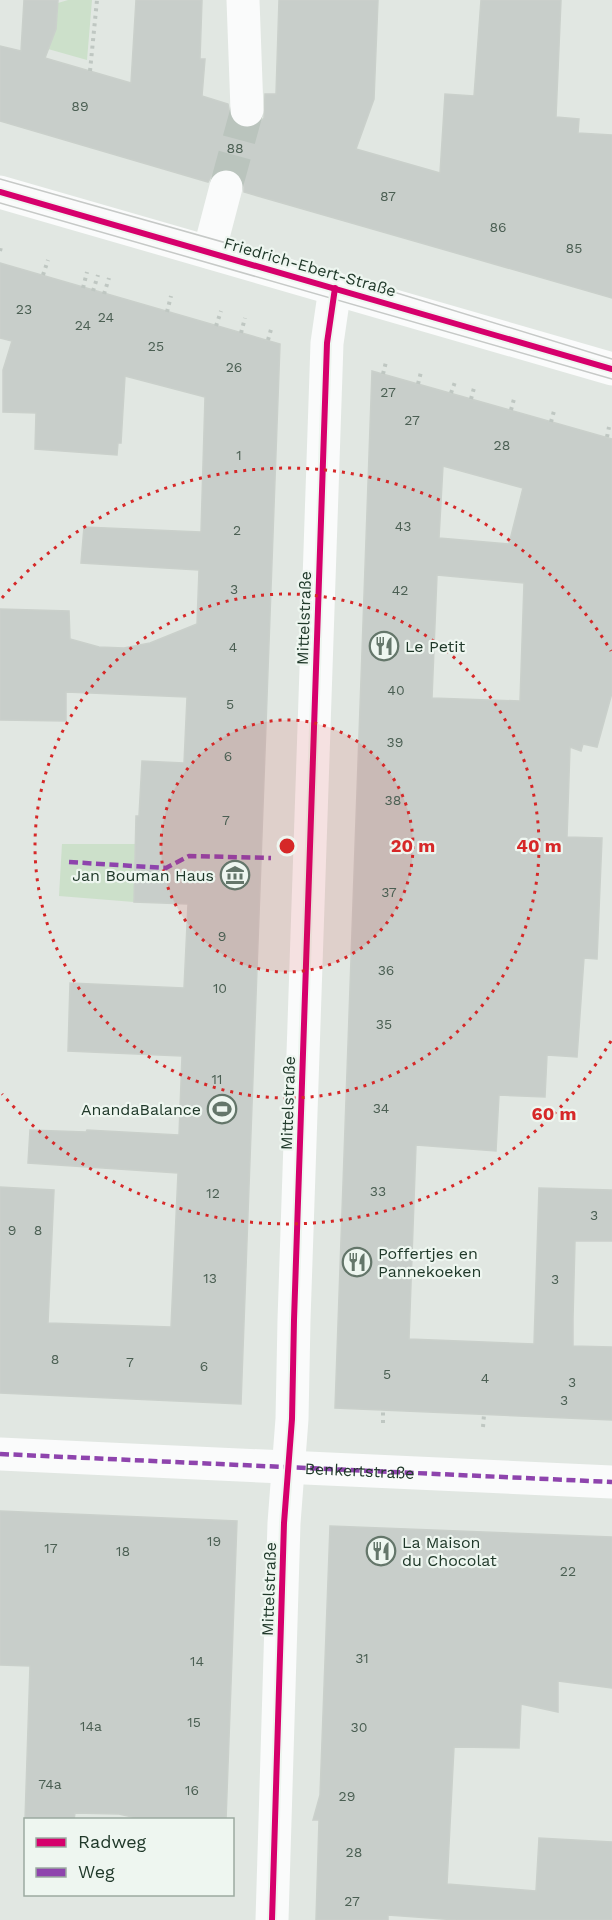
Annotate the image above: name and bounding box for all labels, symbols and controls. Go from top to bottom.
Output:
house number: 89 [71,98,89,114]
house number: 88 [226,140,244,156]
house number: 87 [380,188,396,204]
house number: 86 [489,219,507,235]
street label: Friedrich-Ebert-Straße [222,233,398,301]
house number: 85 [566,240,582,256]
house number: 23 [16,301,32,317]
house number: 24 [98,309,114,325]
house number: 24 [75,317,91,333]
house number: 25 [148,338,164,354]
house number: 26 [226,359,242,375]
house number: 27 [380,384,396,400]
house number: 27 [404,412,420,428]
house number: 28 [494,437,510,453]
house number: 1 [236,447,242,463]
house number: 43 [395,518,411,534]
house number: 2 [233,522,241,538]
street label: Mittelstraße [293,571,315,665]
house number: 3 [230,581,238,597]
house number: 42 [392,582,408,598]
restaurant icon: Le Petit [368,630,400,662]
place label: Le Petit [405,637,466,656]
house number: 4 [229,639,237,655]
house number: 40 [387,682,405,698]
house number: 5 [226,696,234,712]
house number: 39 [387,734,403,750]
house number: 6 [224,748,232,764]
house number: 38 [385,792,401,808]
house number: 7 [222,812,230,828]
text: 20 m [391,835,435,856]
text: 40 m [516,835,562,856]
centre of rings [277,836,297,856]
museum icon: Jan Bouman Haus [219,859,251,891]
place label: Jan Bouman Haus [72,866,214,885]
house number: 37 [381,884,397,900]
house number: 9 [218,928,226,944]
house number: 36 [378,962,394,978]
house number: 10 [213,980,227,996]
house number: 35 [376,1016,392,1032]
street label: Mittelstraße [277,1056,299,1150]
house number: 11 [212,1071,222,1087]
sports icon: AnandaBalance [206,1093,238,1125]
place label: AnandaBalance [81,1100,201,1119]
house number: 34 [373,1100,389,1116]
text: 60 m [532,1103,576,1124]
house number: 33 [370,1183,386,1199]
house number: 12 [206,1185,220,1201]
house number: 3 [590,1207,598,1223]
house number: 9 [8,1222,16,1238]
house number: 8 [34,1222,42,1238]
place label: Poffertjes en Pannekoeken [378,1244,481,1281]
restaurant icon: Poffertjes en Pannekoeken [341,1246,373,1278]
house number: 13 [203,1270,217,1286]
house number: 3 [551,1271,559,1287]
house number: 8 [51,1351,59,1367]
house number: 7 [126,1354,134,1370]
house number: 6 [200,1358,208,1374]
house number: 5 [383,1366,391,1382]
house number: 4 [481,1370,489,1386]
house number: 3 [568,1374,576,1390]
house number: 3 [560,1392,568,1408]
street label: Benkertstraße [304,1458,415,1482]
house number: 19 [207,1533,221,1549]
place label: La Maison du Chocolat [402,1533,497,1570]
restaurant icon: La Maison du Chocolat [365,1535,397,1567]
house number: 17 [44,1540,58,1556]
street label: Mittelstraße [258,1542,280,1636]
house number: 18 [116,1543,130,1559]
house number: 22 [560,1563,576,1579]
house number: 31 [355,1650,369,1666]
house number: 14 [190,1653,204,1669]
house number: 15 [187,1714,201,1730]
house number: 14a [80,1718,102,1734]
house number: 30 [351,1719,367,1735]
house number: 74a [38,1776,62,1792]
house number: 16 [185,1782,199,1798]
house number: 29 [339,1788,355,1804]
legend [24,1818,234,1896]
text: Radweg [78,1831,147,1852]
house number: 28 [346,1844,362,1860]
text: Weg [78,1861,115,1882]
house number: 27 [344,1893,360,1909]

